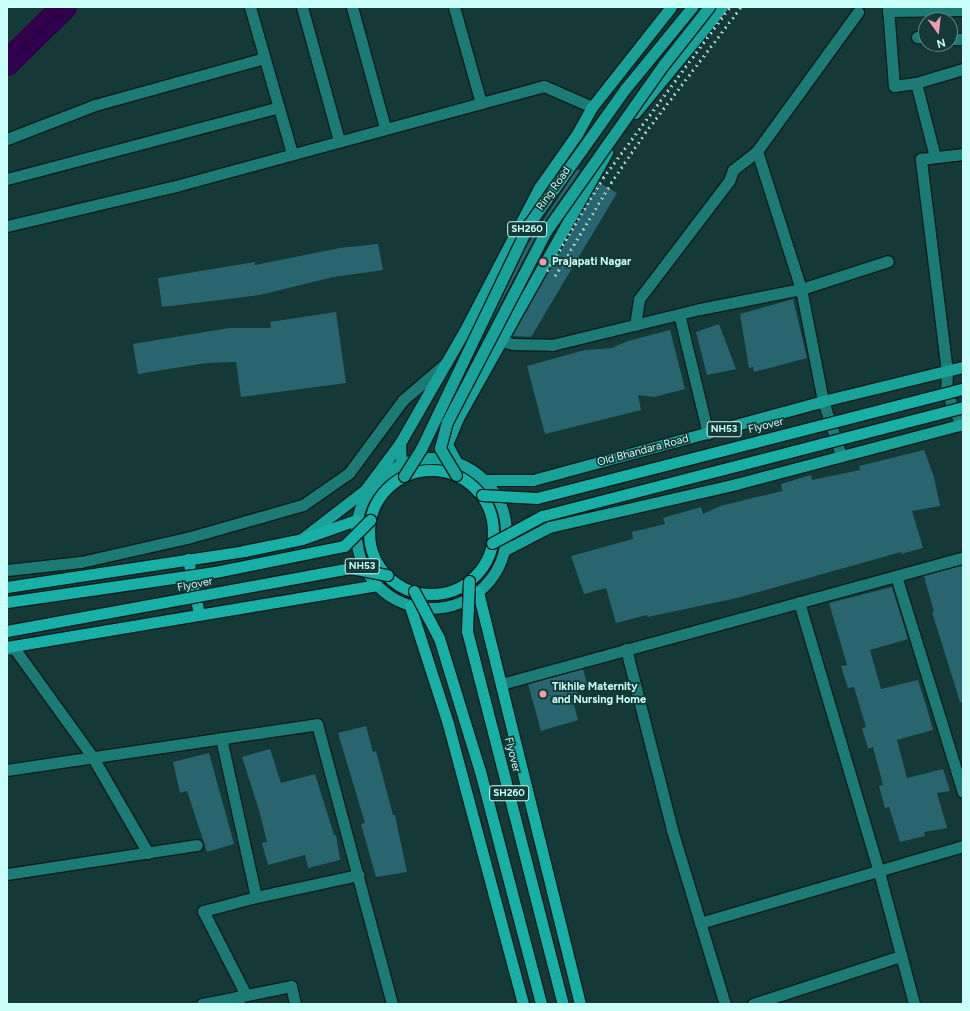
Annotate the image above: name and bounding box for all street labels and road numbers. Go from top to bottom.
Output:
street label: Ring Road [534,165,574,213]
road number: SH260 [507,221,547,237]
street label: Flyover [747,415,785,437]
road number: NH53 [706,421,742,437]
street label: Old Bhandara Road [596,432,690,470]
road number: NH53 [344,558,380,574]
street label: Flyover [176,575,214,595]
street label: Flyover [501,736,523,774]
road number: SH260 [489,785,529,801]

